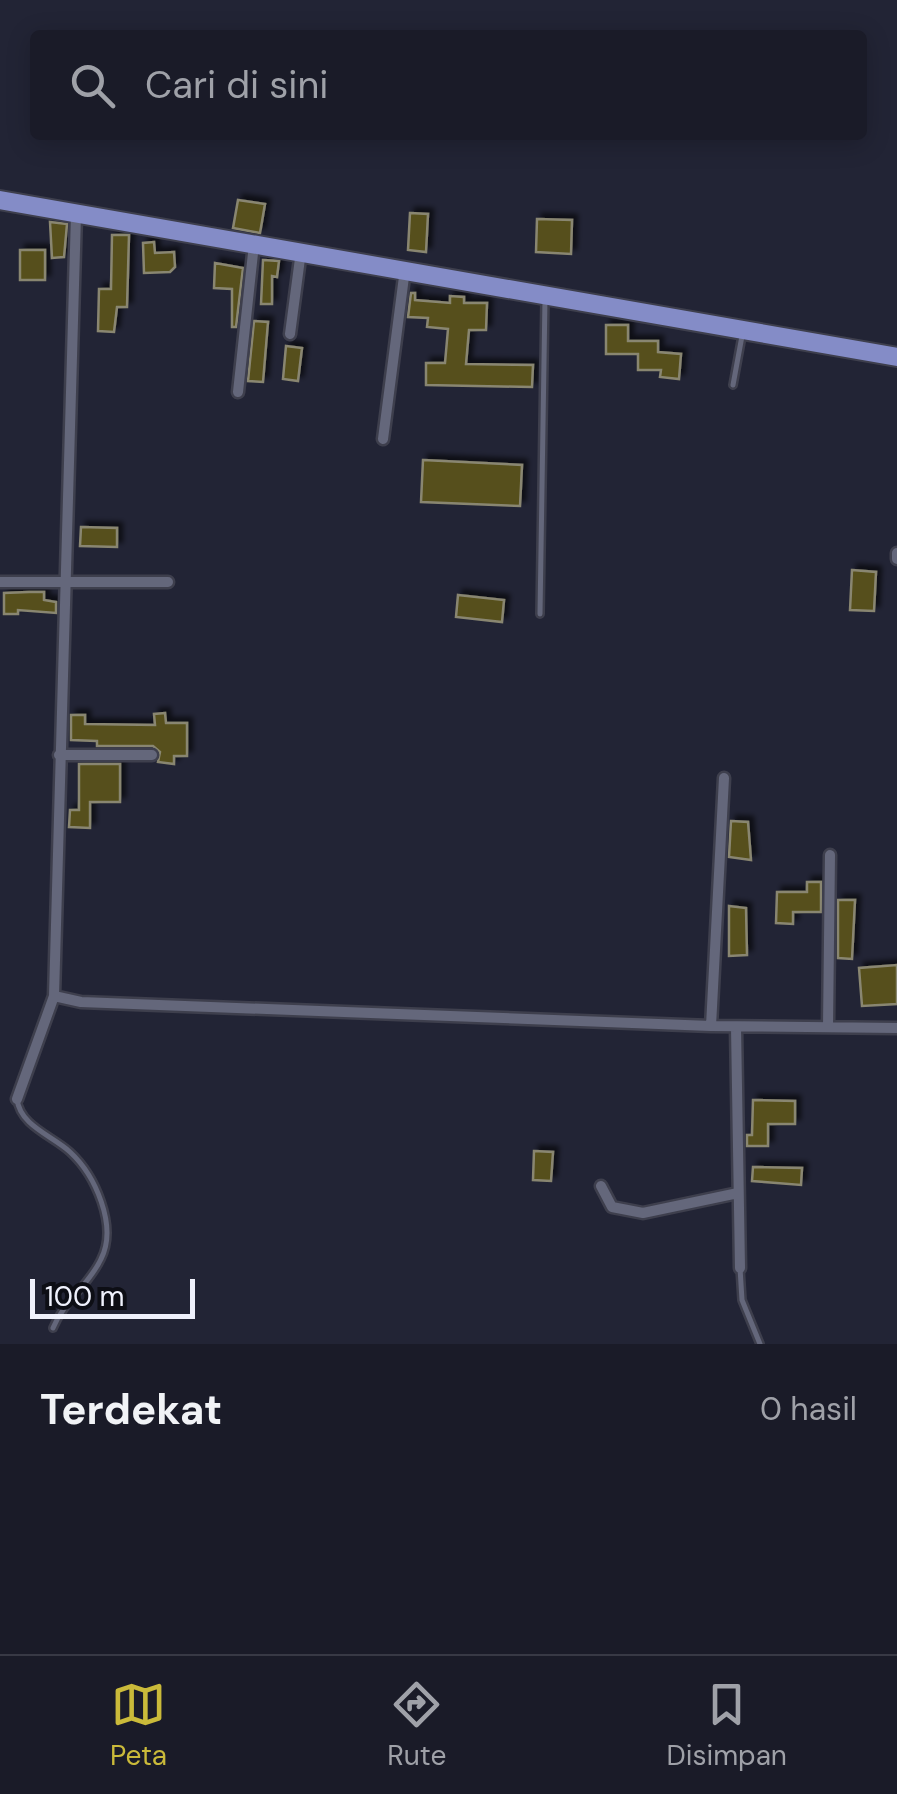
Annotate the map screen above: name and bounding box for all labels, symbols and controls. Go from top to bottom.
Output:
search box [30,30,867,140]
icon: search [65,58,120,113]
text: Cari di sini [145,60,328,110]
scale bar [30,1274,195,1318]
text: 100 m [45,1278,124,1315]
text: Terdekat [40,1382,222,1437]
text: 0 hasil [760,1388,857,1430]
tab: Peta [110,1677,167,1774]
tab: Rute [387,1677,446,1774]
tab: Disimpan [666,1677,787,1774]

